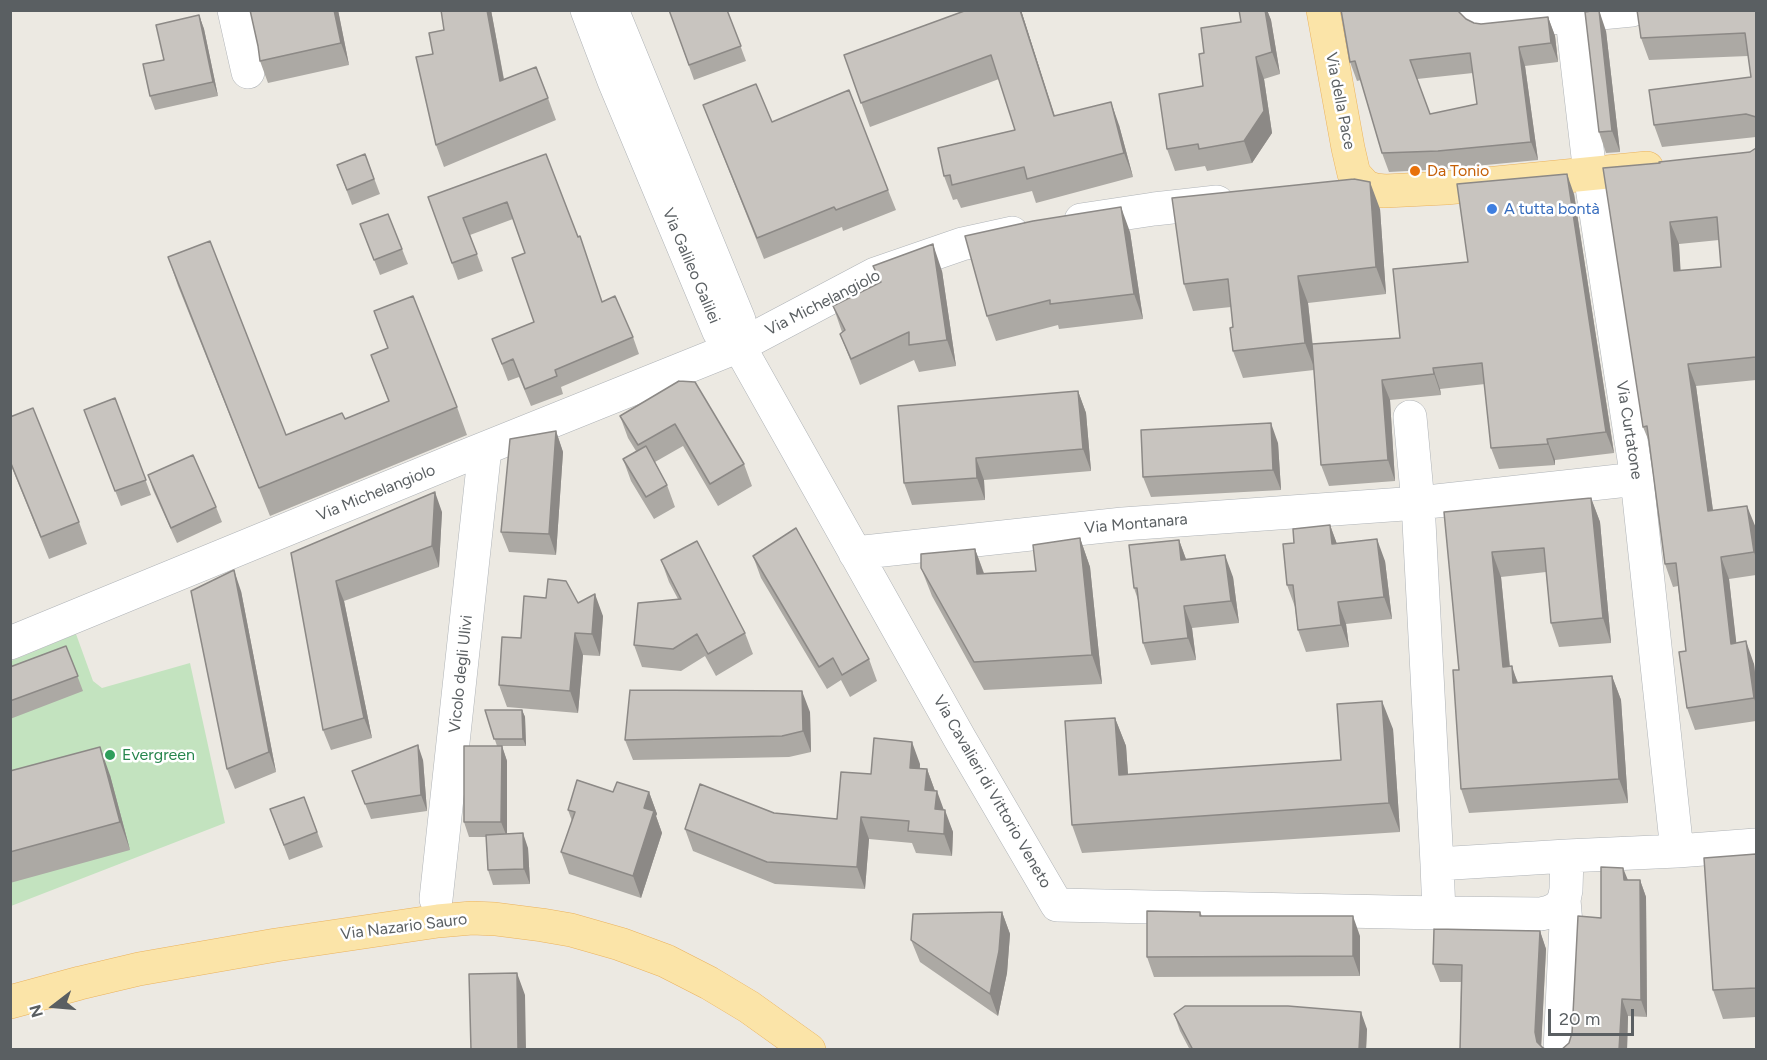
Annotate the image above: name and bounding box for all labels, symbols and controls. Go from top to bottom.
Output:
street label: Via della Pace [1321,51,1359,151]
place label: Da Tonio [1427,161,1489,181]
marker: Da Tonio [1408,164,1422,178]
place label: A tutta bontà [1504,199,1600,219]
marker: A tutta bontà [1485,202,1499,216]
street label: Via Galileo Galilei [658,205,724,327]
street label: Via Michelangiolo [762,266,884,340]
street label: Via Curtatone [1612,379,1646,481]
street label: Via Michelangiolo [314,460,438,526]
street label: Via Montanara [1084,510,1188,538]
street label: Vicolo degli Ulivi [445,614,477,734]
street label: Via Cavalieri di Vittorio Veneto [929,692,1055,892]
place label: Evergreen [122,745,195,765]
marker: Evergreen [103,748,117,762]
street label: Via Nazario Sauro [340,910,468,944]
north arrow [24,976,84,1036]
scale bar [1551,997,1636,1035]
text: N [25,1003,47,1020]
text: 20 m [1559,1008,1600,1030]

